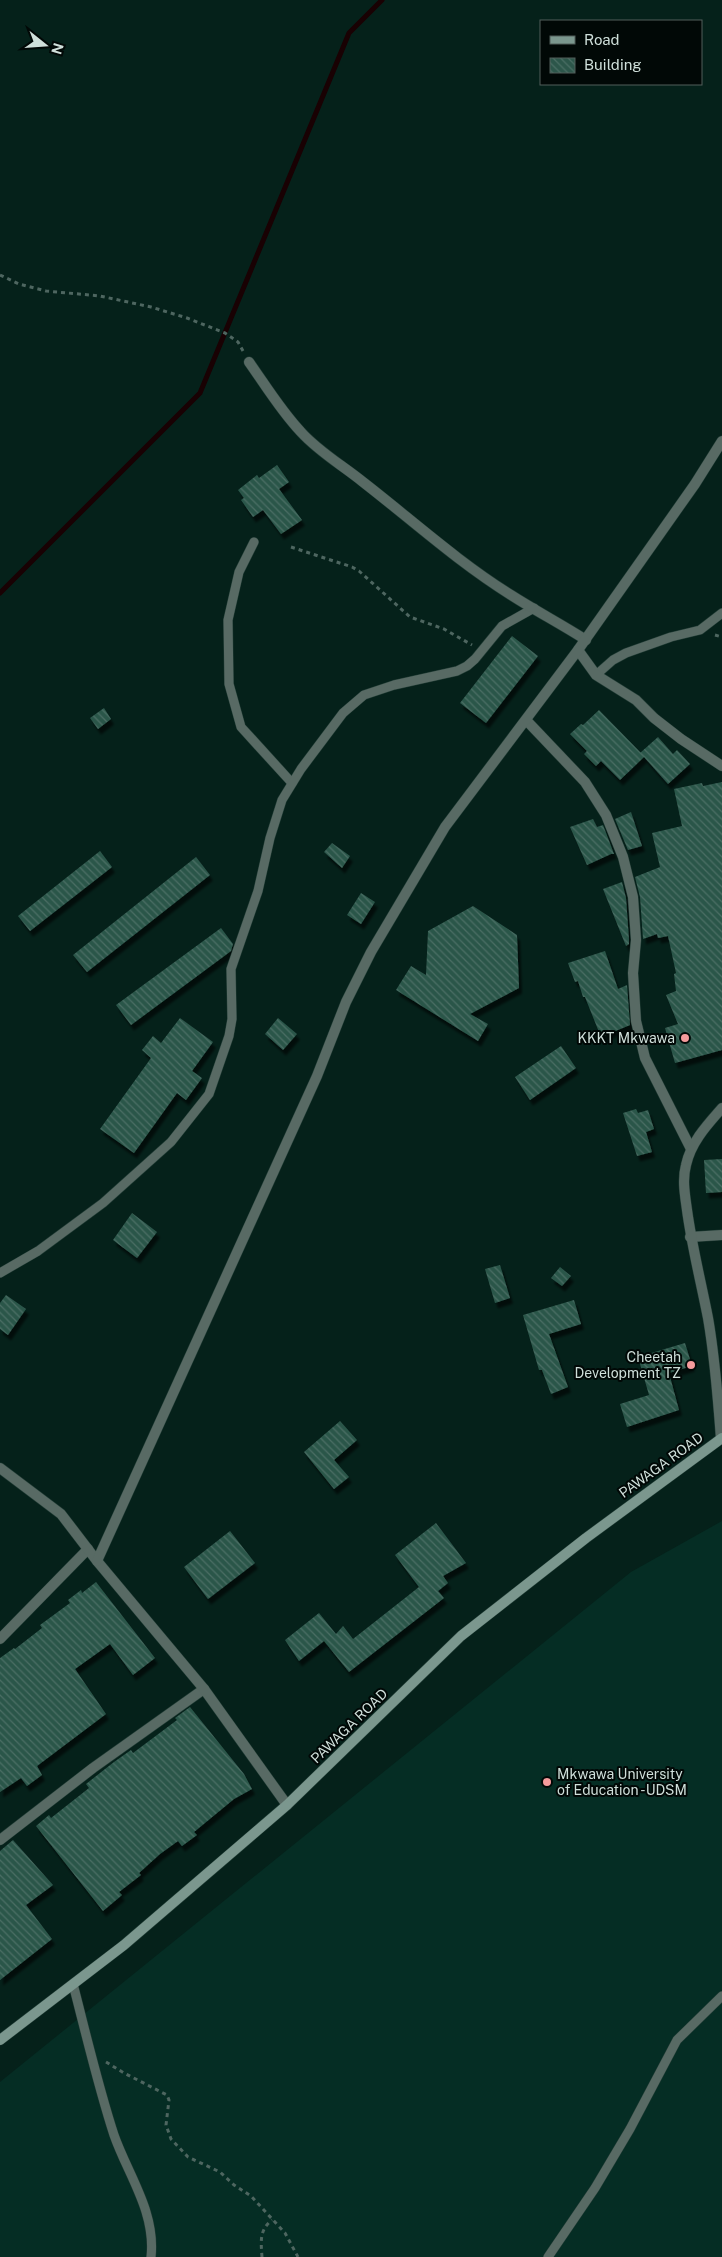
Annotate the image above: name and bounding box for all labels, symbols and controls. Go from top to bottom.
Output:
north arrow [20,20,70,70]
legend [540,20,702,85]
text: Road [584,31,620,48]
text: N [48,41,67,56]
text: Building [584,56,642,73]
place label: KKKT Mkwawa [577,1030,675,1046]
marker: KKKT Mkwawa [679,1032,691,1044]
place label: Cheetah Development TZ [574,1349,681,1381]
marker: Cheetah Development TZ [685,1359,697,1371]
street label: PAWAGA ROAD [616,1429,706,1501]
street label: PAWAGA ROAD [307,1685,391,1767]
place label: Mkwawa University of Education -UDSM [557,1766,687,1798]
marker: Mkwawa University of Education -UDSM [541,1776,553,1788]

